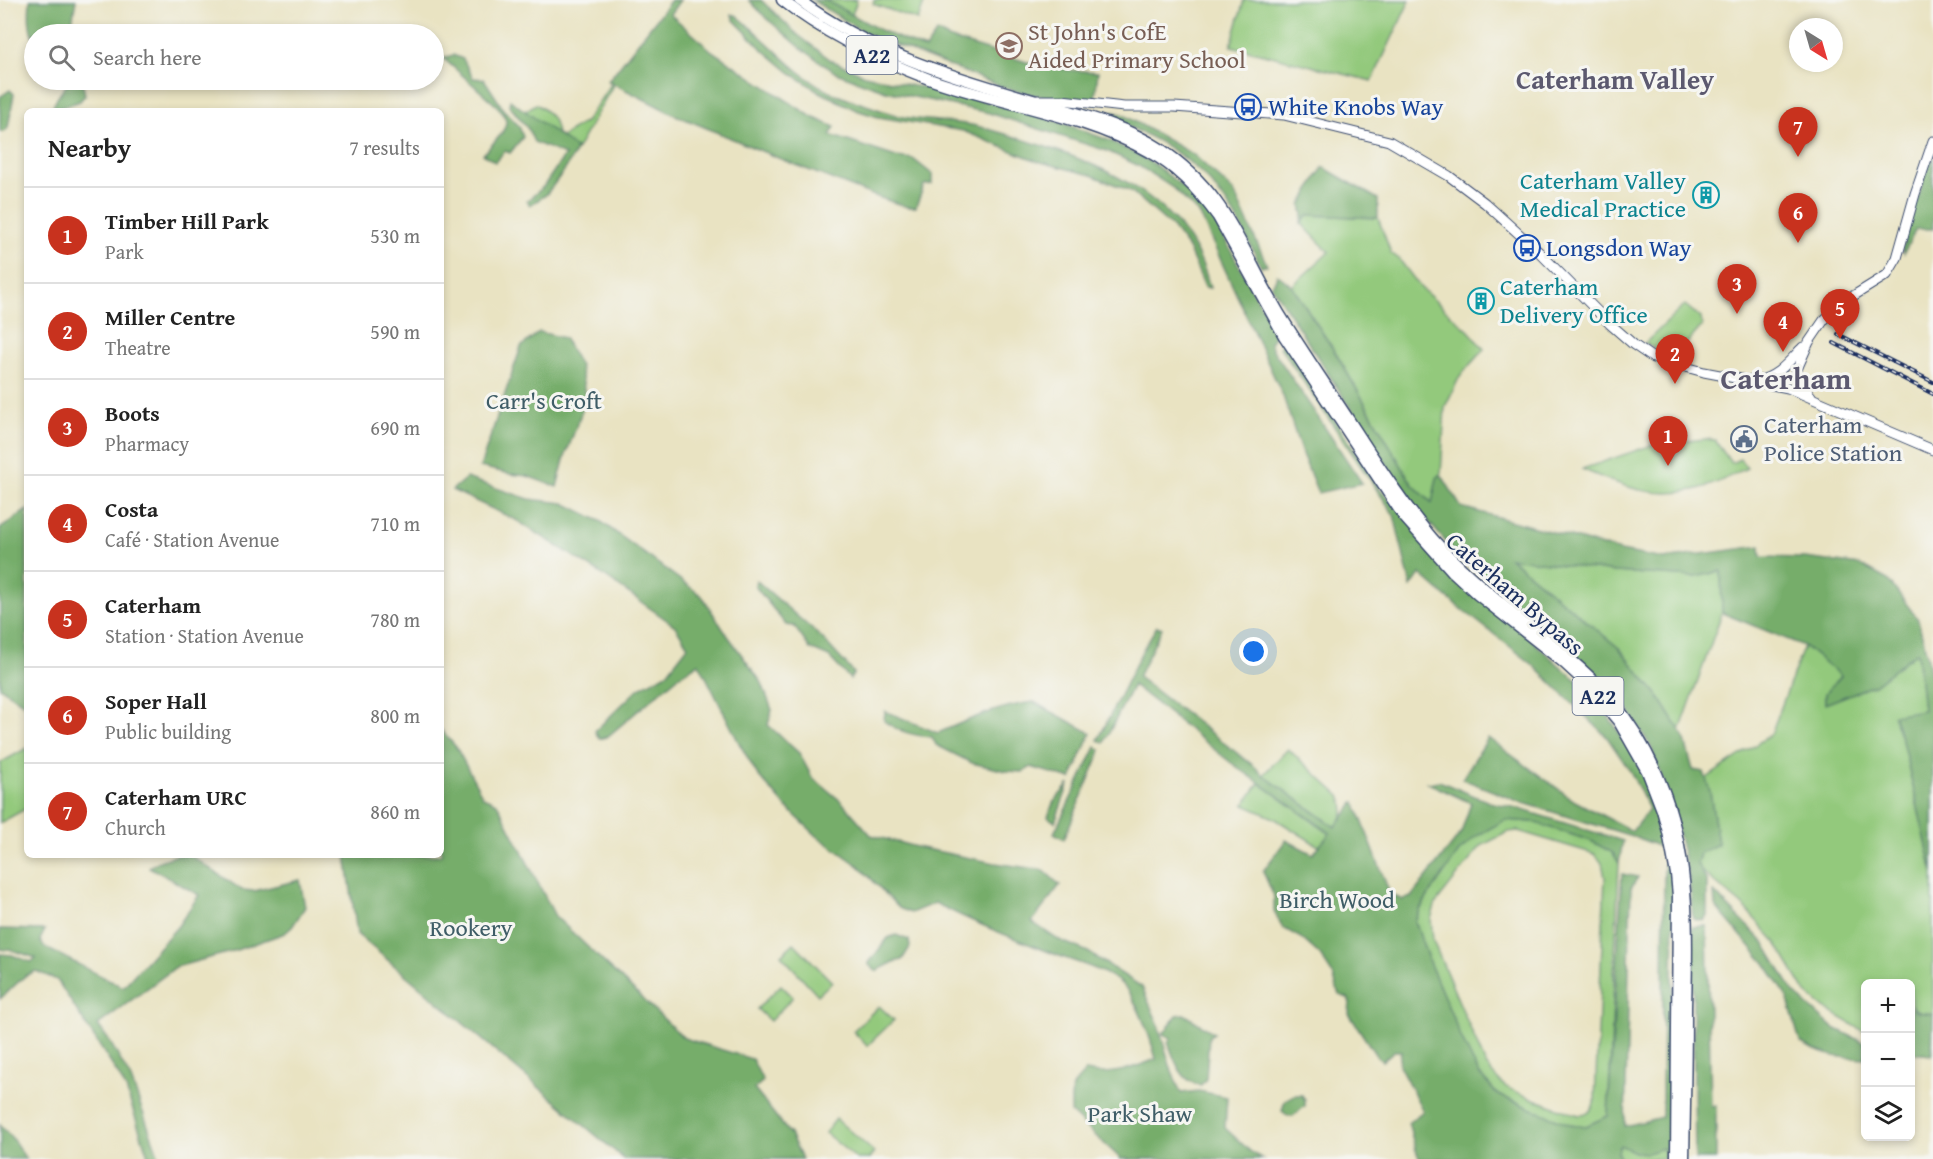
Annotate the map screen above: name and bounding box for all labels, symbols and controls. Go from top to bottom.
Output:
place label: St John's CofE Aided Primary School [1028,14,1246,77]
north arrow [1789,18,1843,72]
search box [24,24,444,90]
school or university icon: St John's CofE Aided Primary School [994,31,1024,61]
road number: A22 [846,36,898,74]
icon: search [45,41,78,74]
text: Search here [93,41,202,73]
district label: Caterham Valley [1516,59,1714,99]
place label: White Knobs Way [1268,89,1444,124]
bus stop icon: White Knobs Way [1233,92,1263,122]
pin: 7 [1778,108,1818,157]
text: Nearby [48,128,131,167]
text: 7 results [349,133,420,162]
place label: Caterham Valley Medical Practice [1520,163,1686,226]
building icon: Caterham Valley Medical Practice [1691,180,1721,210]
pin: 6 [1778,194,1818,243]
text: Timber Hill Park [105,205,269,237]
text: 1 [62,221,73,250]
text: 530 m [370,221,420,250]
place label: Longsdon Way [1546,230,1692,265]
bus stop icon: Longsdon Way [1512,233,1542,263]
text: Park [105,237,144,266]
pin: 3 [1718,264,1756,314]
place label: Caterham Delivery Office [1500,269,1648,332]
building icon: Caterham Delivery Office [1466,286,1496,316]
pin: 5 [1820,290,1860,339]
text: Miller Centre [105,301,235,333]
pin: 4 [1764,302,1802,352]
text: 2 [62,317,73,346]
text: 590 m [370,317,420,346]
text: Theatre [105,333,171,362]
pin: 2 [1656,334,1694,384]
district label: Caterham [1720,356,1852,400]
park label: Carr's Croft [486,383,603,418]
text: Boots [105,397,160,429]
place label: Caterham Police Station [1764,407,1903,470]
text: 3 [62,413,73,442]
text: 690 m [370,413,420,442]
pin: 1 [1648,416,1688,466]
public building icon: Caterham Police Station [1729,424,1759,454]
text: Pharmacy [105,429,189,458]
text: Costa [105,493,158,525]
text: 4 [62,509,73,538]
text: 710 m [370,509,420,538]
street label: Caterham Bypass [1439,524,1592,663]
text: Café · Station Avenue [105,525,280,554]
text: Caterham [105,589,201,621]
text: 5 [62,605,73,634]
text: 780 m [370,605,420,634]
text: Station · Station Avenue [105,621,304,650]
your location [1239,637,1268,666]
road number: A22 [1572,677,1624,715]
text: Soper Hall [105,685,207,717]
text: 6 [62,701,73,730]
text: 800 m [370,701,420,730]
text: Public building [105,717,231,746]
text: Caterham URC [105,781,247,813]
text: 7 [62,797,73,826]
text: 860 m [370,797,420,826]
text: Church [105,813,166,842]
park label: Birch Wood [1279,882,1395,917]
park label: Rookery [429,910,513,945]
map controls [1861,979,1915,1141]
button: + [1861,979,1915,1033]
button: − [1861,1033,1915,1087]
button: layers [1861,1087,1915,1141]
park label: Park Shaw [1088,1096,1192,1131]

